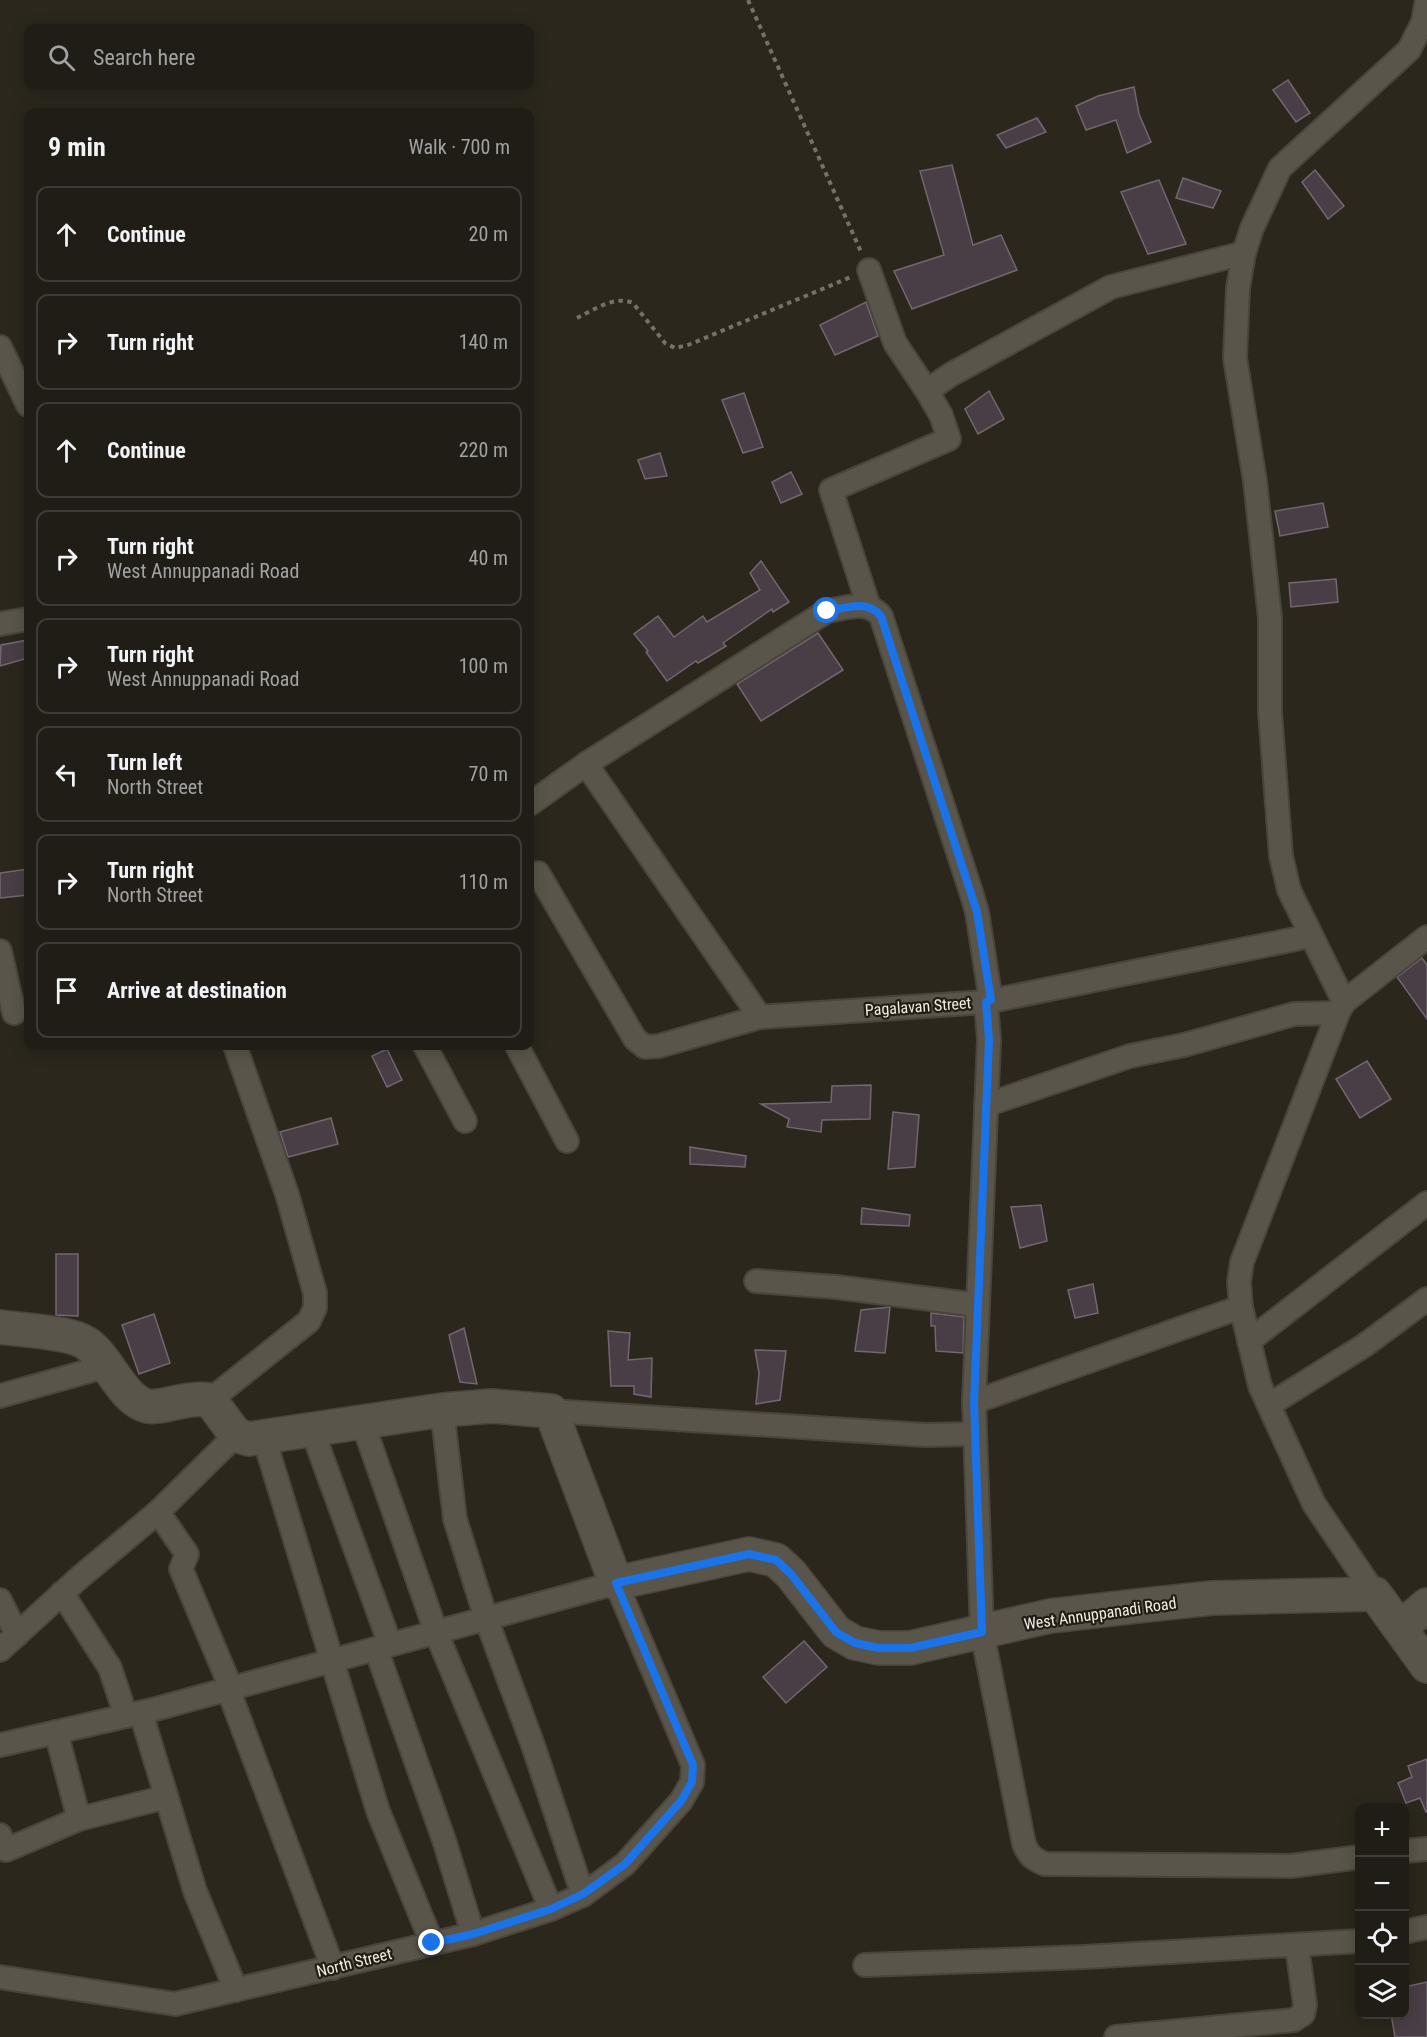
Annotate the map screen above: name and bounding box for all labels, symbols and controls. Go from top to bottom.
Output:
search box [24,24,534,90]
icon: search [45,41,78,74]
text: Search here [93,45,195,70]
text: 9 min [48,132,106,162]
text: Walk · 700 m [409,135,510,159]
icon: ahead [50,218,83,251]
text: Continue [107,222,186,247]
text: 20 m [469,222,508,246]
icon: right [50,326,83,359]
text: Turn right [107,330,194,355]
text: 140 m [459,330,508,354]
icon: ahead [50,434,83,467]
text: Continue [107,438,186,463]
text: 220 m [459,438,508,462]
text: Turn right [107,534,194,559]
icon: right [50,542,83,575]
text: 40 m [469,546,508,570]
text: West Annuppanadi Road [107,559,299,583]
route start [813,597,839,623]
text: Turn right [107,642,194,667]
icon: right [50,650,83,683]
text: 100 m [459,654,508,678]
text: West Annuppanadi Road [107,667,299,691]
text: Turn left [107,750,182,775]
icon: left [50,758,83,791]
text: 70 m [469,762,508,786]
text: North Street [107,775,203,799]
text: Turn right [107,858,194,883]
icon: right [50,866,83,899]
text: 110 m [459,870,508,894]
text: North Street [107,883,203,907]
icon: arrive [50,974,83,1007]
text: Arrive at destination [107,978,287,1003]
street label: Pagalavan Street [864,993,972,1020]
street label: West Annuppanadi Road [1023,1593,1178,1634]
map controls [1355,1803,1409,2019]
button: + [1355,1803,1409,1857]
button: − [1355,1857,1409,1911]
button: locate [1355,1911,1409,1965]
route end [418,1929,444,1955]
street label: North Street [315,1944,394,1981]
button: layers [1355,1965,1409,2019]

